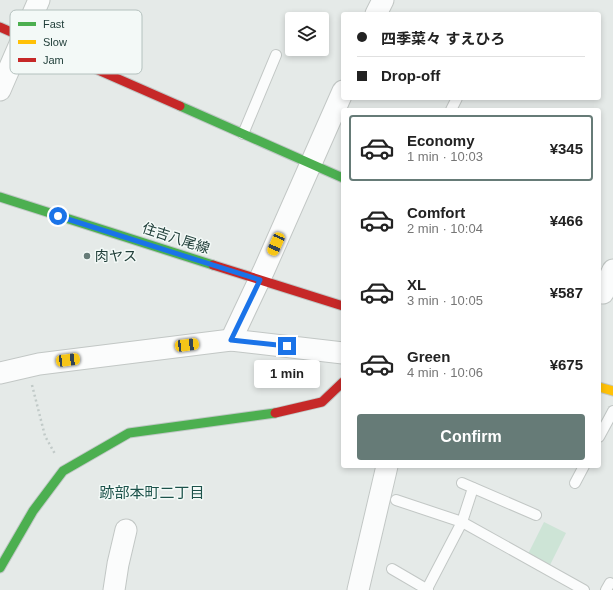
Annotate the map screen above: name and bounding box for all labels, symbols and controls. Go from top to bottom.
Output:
legend [10,10,142,74]
map controls [285,12,329,56]
button: layers [285,12,329,56]
text: Fast [43,18,64,30]
text: 四季菜々 すえひろ [381,30,505,47]
text: Slow [43,36,67,48]
text: Jam [43,54,64,66]
text: Drop-off [381,67,440,84]
icon: car [359,130,395,166]
text: Economy [407,132,475,149]
text: ¥345 [550,140,583,157]
text: 1 min · 10:03 [407,149,483,164]
icon: car [359,202,395,238]
text: Comfort [407,204,465,221]
route start [49,207,67,225]
text: ¥466 [550,212,583,229]
street label: 住吉八尾線 [140,220,212,256]
text: 2 min · 10:04 [407,221,483,236]
car [266,231,286,257]
place label: 肉ヤス [95,248,137,264]
marker: 肉ヤス [82,251,92,261]
icon: car [359,274,395,310]
text: XL [407,276,426,293]
text: ¥587 [550,284,583,301]
text: 3 min · 10:05 [407,293,483,308]
route end [278,337,296,355]
car [174,338,200,352]
icon: car [359,346,395,382]
text: Green [407,348,450,365]
car [55,353,81,367]
text: ¥675 [550,356,583,373]
callout: 1 min [254,360,320,388]
text: 4 min · 10:06 [407,365,483,380]
text: 1 min [270,366,304,381]
button: Confirm [357,414,585,460]
district label: 跡部本町二丁目 [99,484,205,501]

